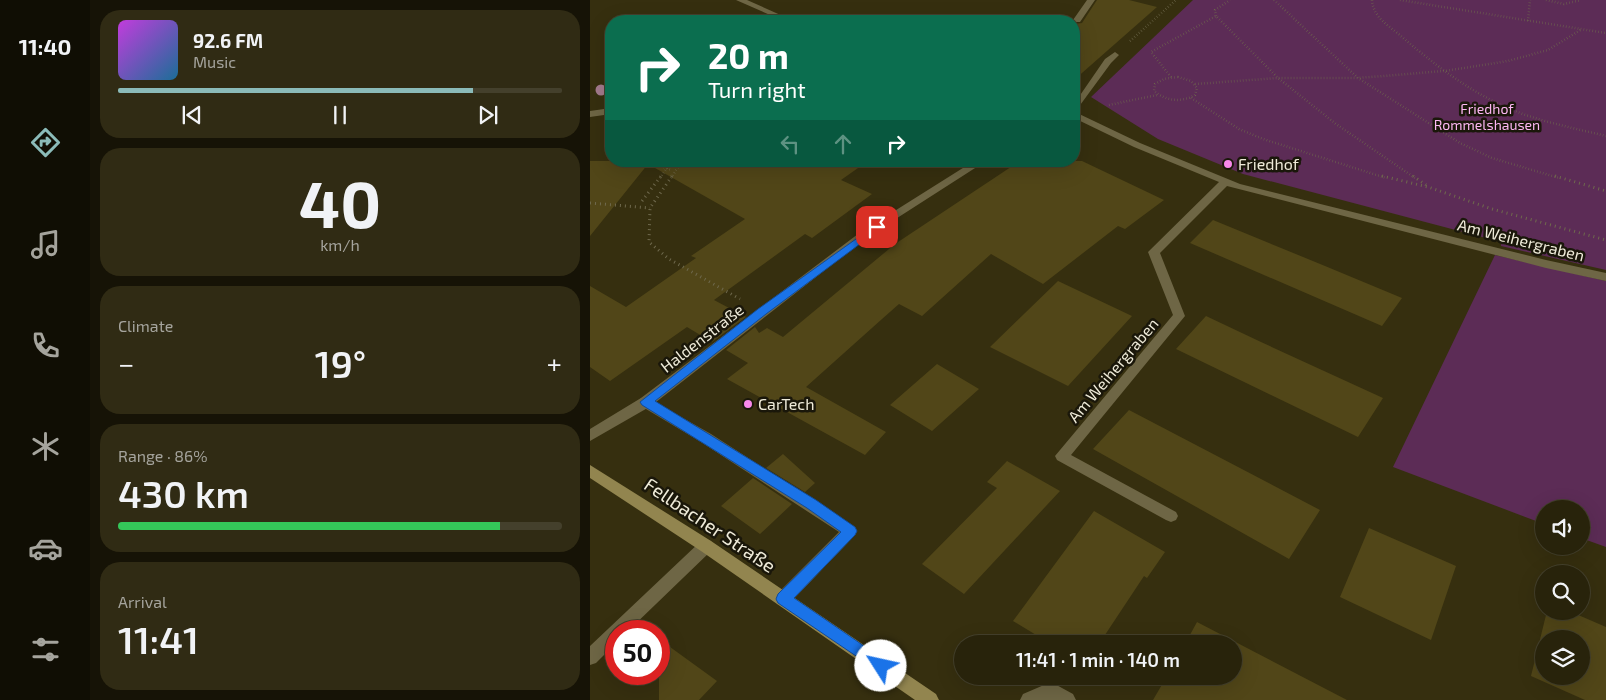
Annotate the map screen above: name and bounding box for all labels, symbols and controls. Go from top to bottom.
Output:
text: 92.6 FM [193,29,263,52]
text: 11:40 [19,33,71,59]
text: 20 m [708,34,789,76]
icon: right [625,35,690,100]
text: Music [193,52,236,71]
text: Turn right [708,76,806,102]
park label: Friedhof Rommelshausen [1434,100,1540,133]
icon: previous [178,101,206,129]
icon: pause [326,101,354,129]
icon: next [474,101,502,129]
icon: directions [28,125,63,160]
icon: left [776,130,804,158]
icon: ahead [829,130,857,158]
icon: right [882,130,910,158]
place label: Friedhof [1238,154,1300,173]
marker: Friedhof [1222,158,1234,170]
text: 40 [299,163,381,241]
pin [856,206,898,248]
icon: arrive [863,213,891,241]
street label: Am Weihergraben [1456,215,1587,264]
icon: music [28,227,63,262]
text: km/h [320,235,360,254]
street label: Haldenstraße [656,299,747,376]
street label: Am Weihergraben [1064,314,1162,426]
text: Climate [118,316,173,335]
icon: phone [28,328,63,363]
text: 19° [315,340,366,386]
text: − [118,346,134,380]
text: + [547,346,562,380]
place label: CarTech [758,394,814,413]
marker: CarTech [742,398,754,410]
icon: climate [28,429,63,464]
text: Range · 86% [118,446,208,465]
text: 430 km [118,470,249,516]
street label: Fellbacher Straße [640,472,780,577]
map controls [1535,500,1590,685]
button: sound [1535,500,1590,555]
icon: car [28,531,63,566]
button: search [1535,565,1590,620]
text: Arrival [118,592,167,611]
text: 11:41 [118,616,199,662]
speed limit sign: 50 [605,620,670,685]
button: layers [1535,630,1590,685]
icon: filters [28,632,63,667]
position arrow [854,639,906,691]
text: 11:41 · 1 min · 140 m [1016,648,1180,671]

